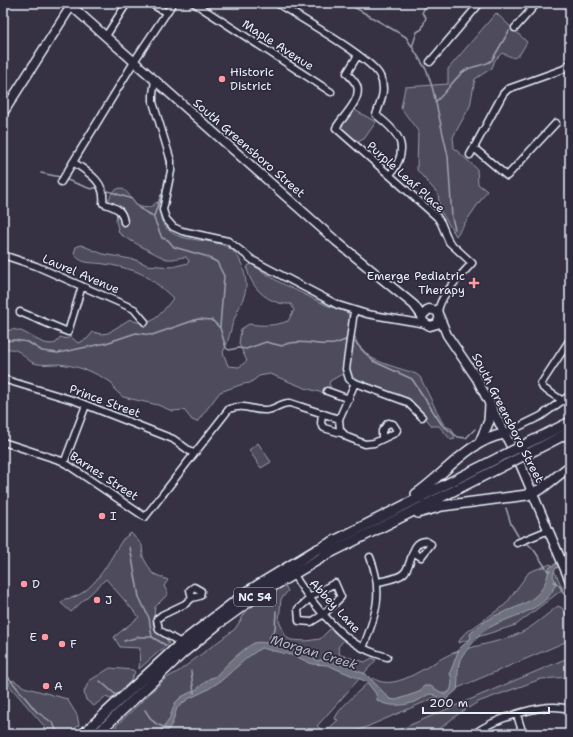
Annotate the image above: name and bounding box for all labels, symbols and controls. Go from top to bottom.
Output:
street label: Maple Avenue [239,16,317,74]
place label: Historic District [230,64,274,94]
marker: Historic District [217,74,227,84]
street label: South Greensboro Street [190,95,308,201]
street label: Purple Leaf Place [364,138,449,216]
street label: Laurel Avenue [40,251,122,298]
place label: Emerge Pediatric Therapy [367,268,465,298]
marker: Emerge Pediatric Therapy [468,277,480,289]
street label: South Greensboro Street [468,350,548,486]
street label: Prince Street [67,381,143,421]
street label: Barnes Street [67,448,141,504]
place label: I [110,508,117,524]
marker: I [97,511,107,521]
place label: D [32,576,40,592]
street label: Abbey Lane [306,576,364,637]
marker: D [19,579,29,589]
road number: NC 54 [234,588,276,606]
place label: J [105,592,112,608]
marker: J [92,595,102,605]
place label: E [29,629,37,645]
water label: Morgan Creek [269,631,360,673]
marker: E [40,632,50,642]
place label: F [70,636,77,652]
marker: F [57,639,67,649]
place label: A [54,678,63,694]
marker: A [41,681,51,691]
scale bar [423,689,549,715]
text: 200 m [429,695,468,711]

